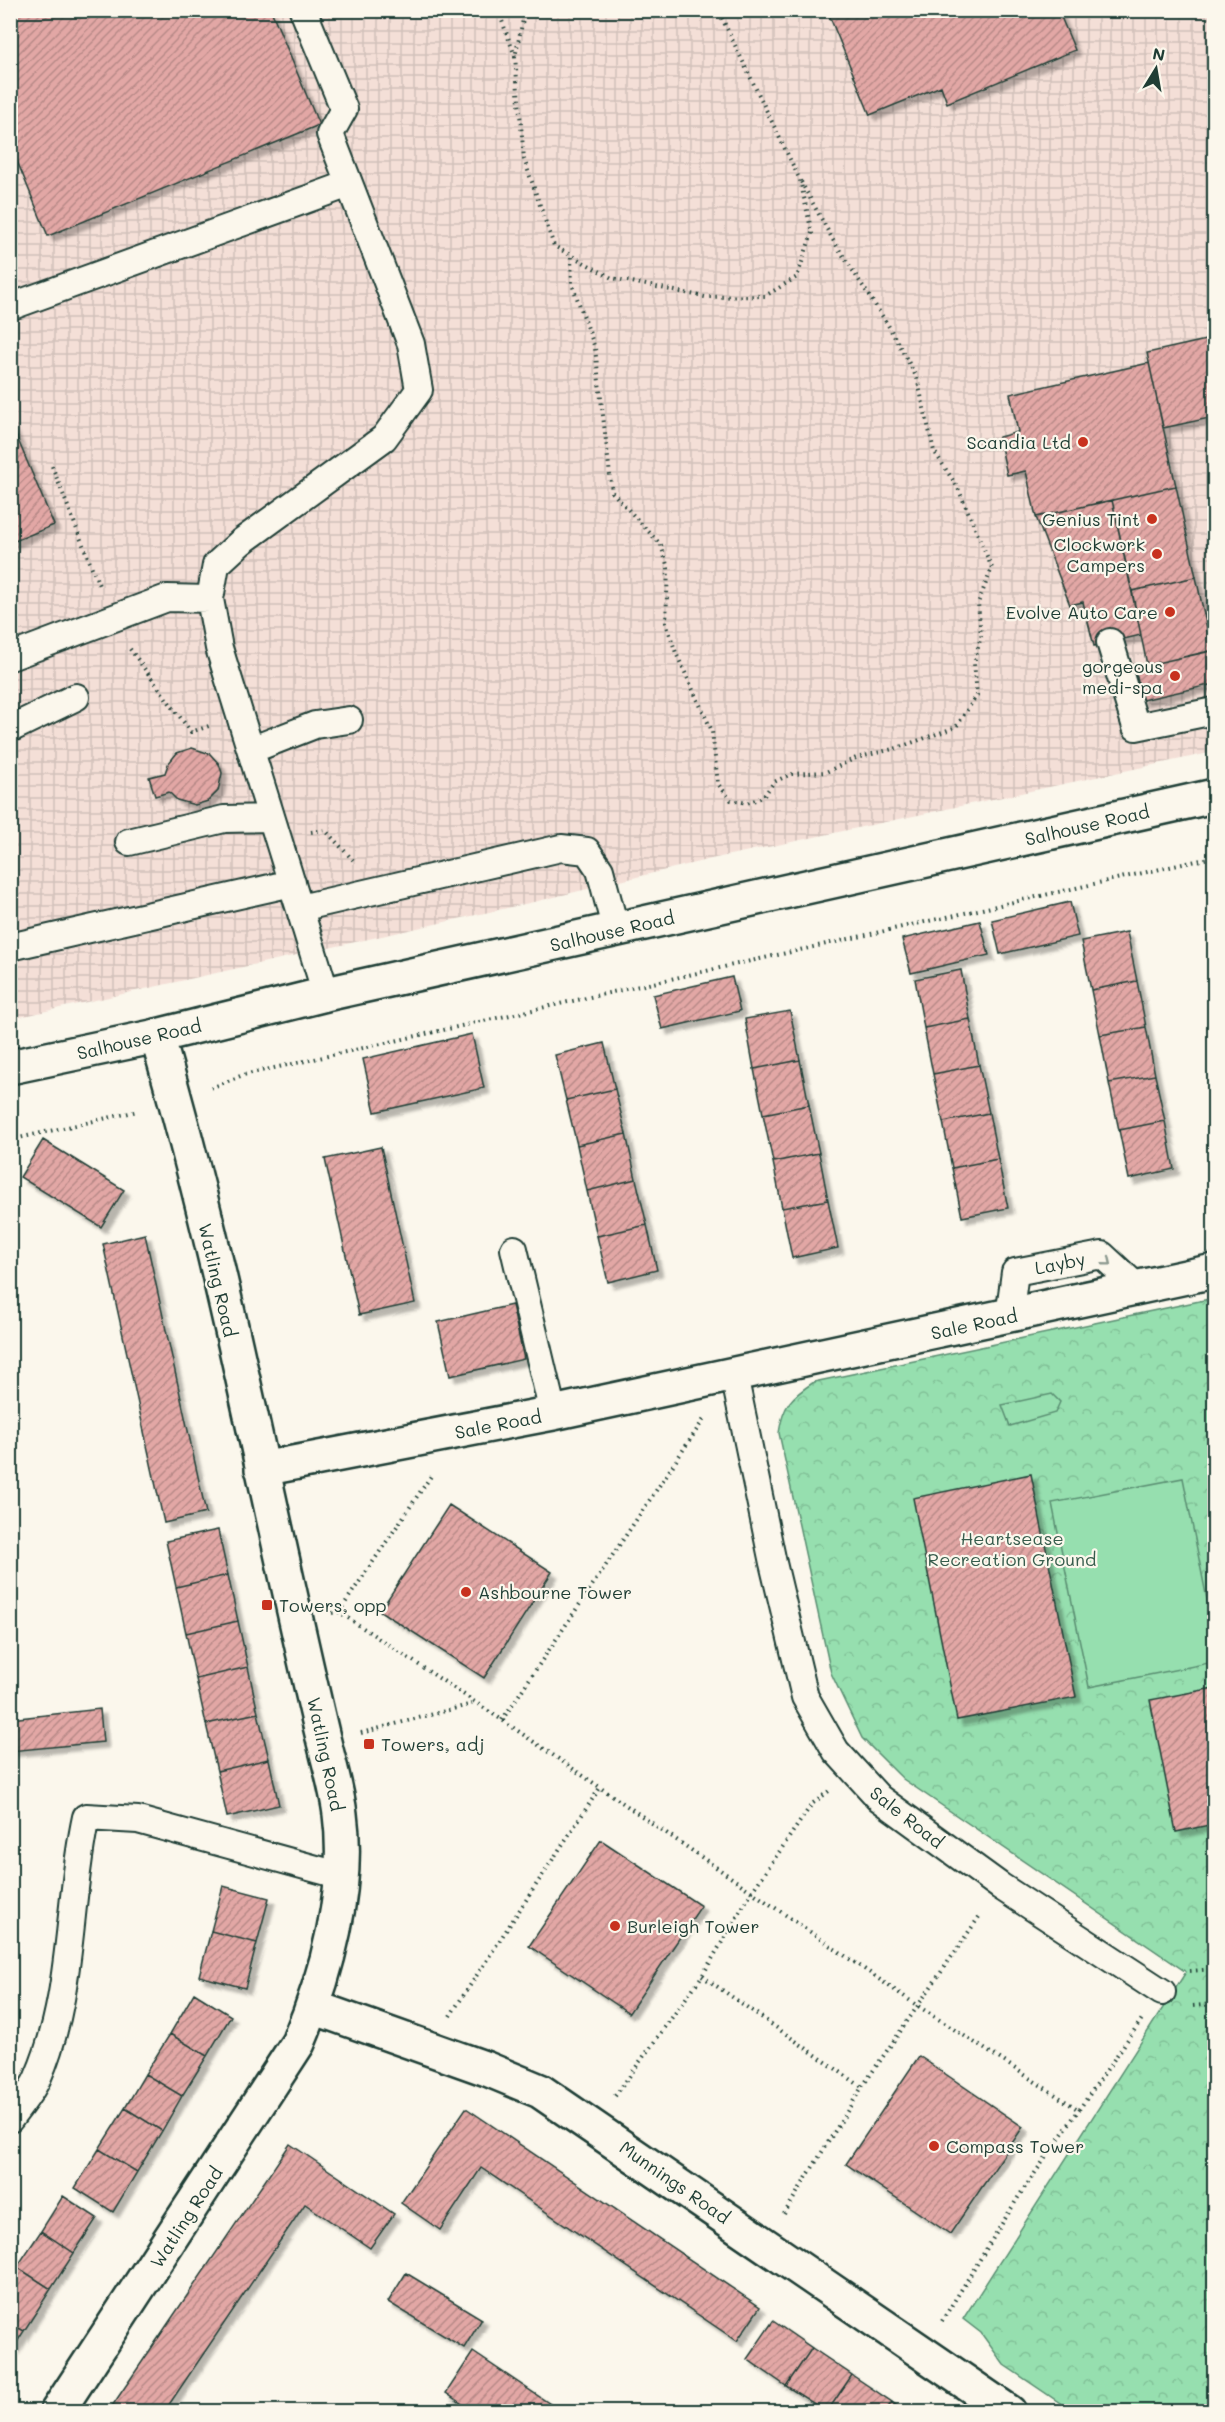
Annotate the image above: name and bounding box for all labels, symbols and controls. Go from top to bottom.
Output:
north arrow [1126,39,1186,99]
text: N [1151,42,1167,65]
place label: Scandia Ltd [966,430,1071,454]
marker: Scandia Ltd [1076,435,1090,449]
place label: Genius Tint [1042,507,1140,531]
marker: Genius Tint [1145,512,1159,526]
place label: Clockwork Campers [1054,532,1145,577]
marker: Clockwork Campers [1150,547,1164,561]
place label: Evolve Auto Care [1006,600,1158,624]
marker: Evolve Auto Care [1163,605,1177,619]
place label: gorgeous medi-spa [1082,654,1163,699]
marker: gorgeous medi-spa [1168,669,1182,683]
street label: Salhouse Road [1022,799,1152,851]
street label: Salhouse Road [547,905,677,957]
street label: Salhouse Road [74,1013,204,1065]
street label: Watling Road [193,1221,243,1339]
street label: Layby [1033,1246,1087,1280]
one-way arrow [1101,1254,1112,1265]
street label: Sale Road [929,1303,1019,1345]
street label: Sale Road [453,1404,543,1444]
park label: Heartsease Recreation Ground [928,1526,1096,1571]
place label: Ashbourne Tower [478,1580,632,1604]
marker: Ashbourne Tower [459,1585,473,1599]
place label: Towers, opp [279,1593,387,1617]
marker: Towers, opp [260,1598,274,1612]
street label: Watling Road [302,1695,350,1813]
place label: Towers, adj [381,1732,484,1756]
marker: Towers, adj [362,1737,376,1751]
street label: Sale Road [865,1781,949,1853]
place label: Burleigh Tower [627,1914,759,1938]
marker: Burleigh Tower [608,1919,622,1933]
place label: Compass Tower [946,2134,1084,2158]
street label: Munnings Road [615,2135,735,2229]
marker: Compass Tower [927,2139,941,2153]
street label: Watling Road [144,2162,228,2272]

